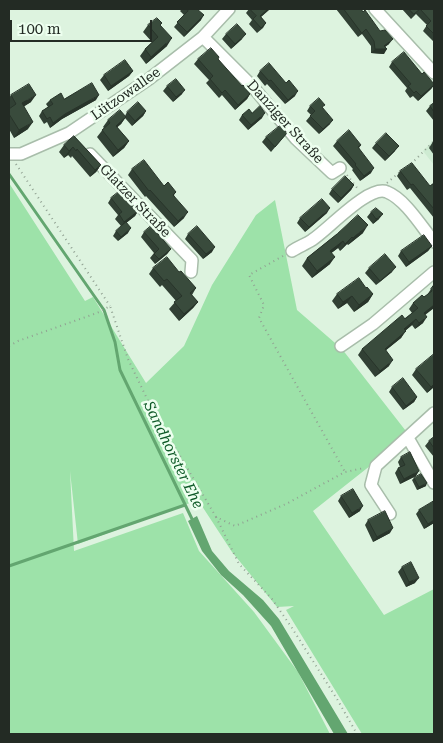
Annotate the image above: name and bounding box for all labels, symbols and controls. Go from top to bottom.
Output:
scale bar [12,10,155,42]
text: 100 m [18,20,61,38]
street label: Lützowallee [88,64,164,124]
street label: Danziger Straße [243,77,327,167]
street label: Glatzer Straße [96,161,174,241]
water label: Sandhorster Ehe [139,398,207,512]

